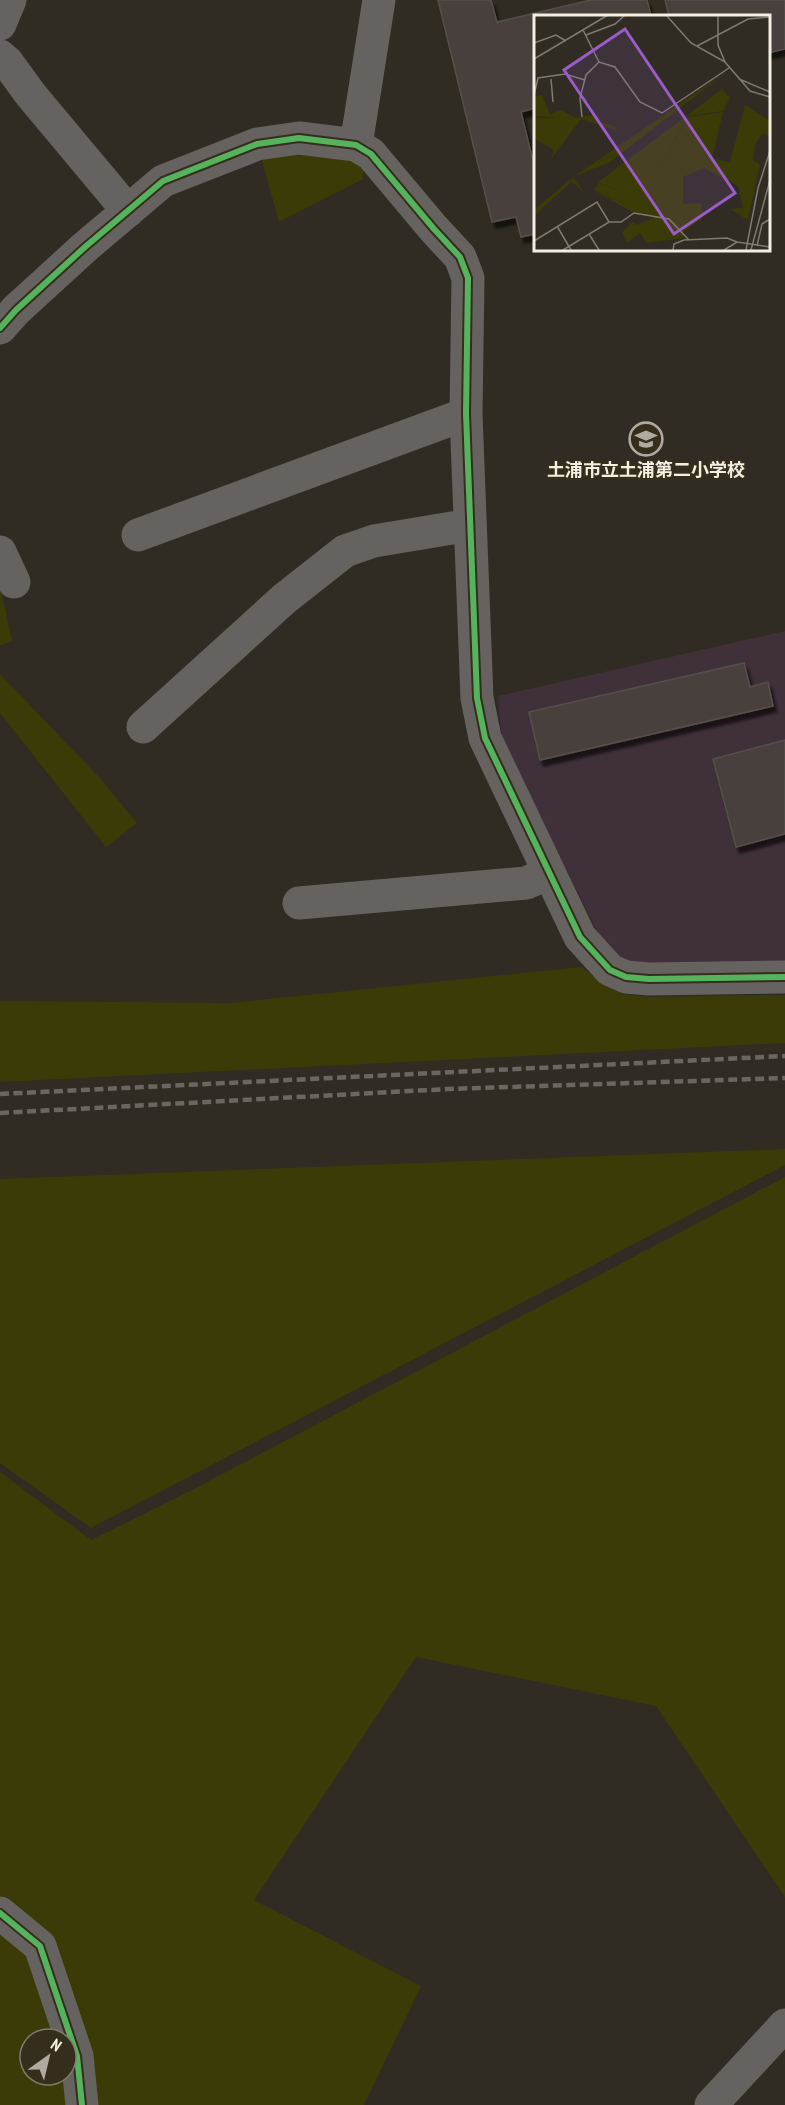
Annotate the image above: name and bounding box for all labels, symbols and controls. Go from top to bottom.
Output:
inset map [534,15,770,250]
school or university icon: 土浦市立土浦第二小学校 [628,421,664,457]
place label: 土浦市立土浦第二小学校 [547,458,745,481]
north arrow [18,2027,78,2087]
text: N [47,2034,66,2055]

